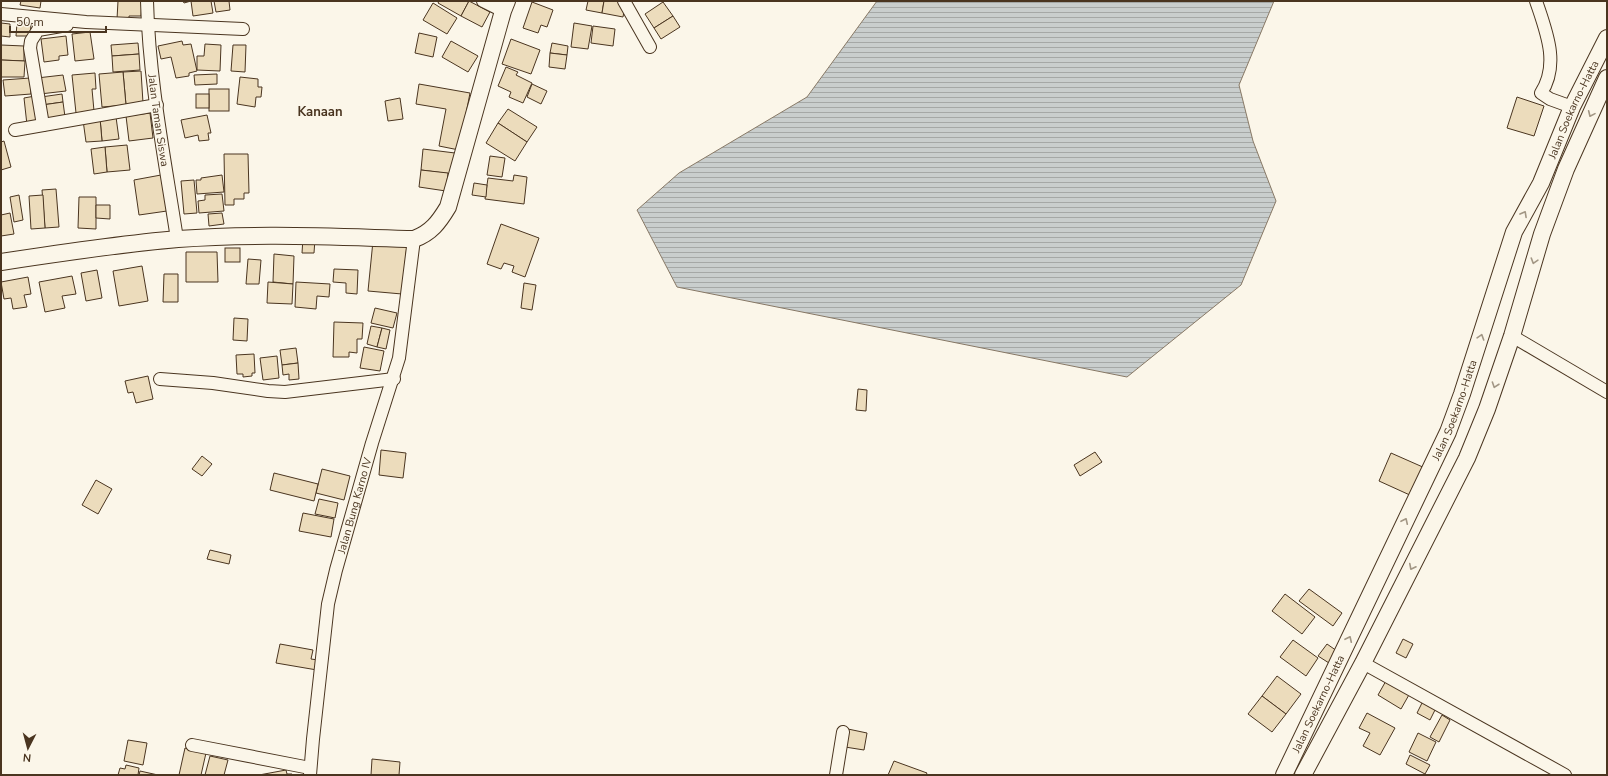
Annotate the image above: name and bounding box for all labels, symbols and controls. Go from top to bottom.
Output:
scale bar [10,8,106,34]
text: 50 m [16,14,44,30]
street label: Jalan Soekarno-Hatta [1544,58,1602,162]
street label: Jalan Taman Siswa [145,72,173,168]
district label: Kanaan [297,103,343,121]
one-way arrow [1588,110,1596,117]
one-way arrow [1520,211,1527,218]
one-way arrow [1530,257,1539,264]
one-way arrow [1476,333,1485,340]
street label: Jalan Soekarno-Hatta [1428,358,1480,464]
one-way arrow [1491,381,1499,388]
street label: Jalan Bung Karno IV [333,455,375,556]
one-way arrow [1400,518,1408,525]
one-way arrow [1409,563,1417,570]
one-way arrow [1344,635,1352,643]
street label: Jalan Soekarno-Hatta [1288,652,1348,756]
north arrow [8,728,48,768]
text: N [22,750,32,765]

